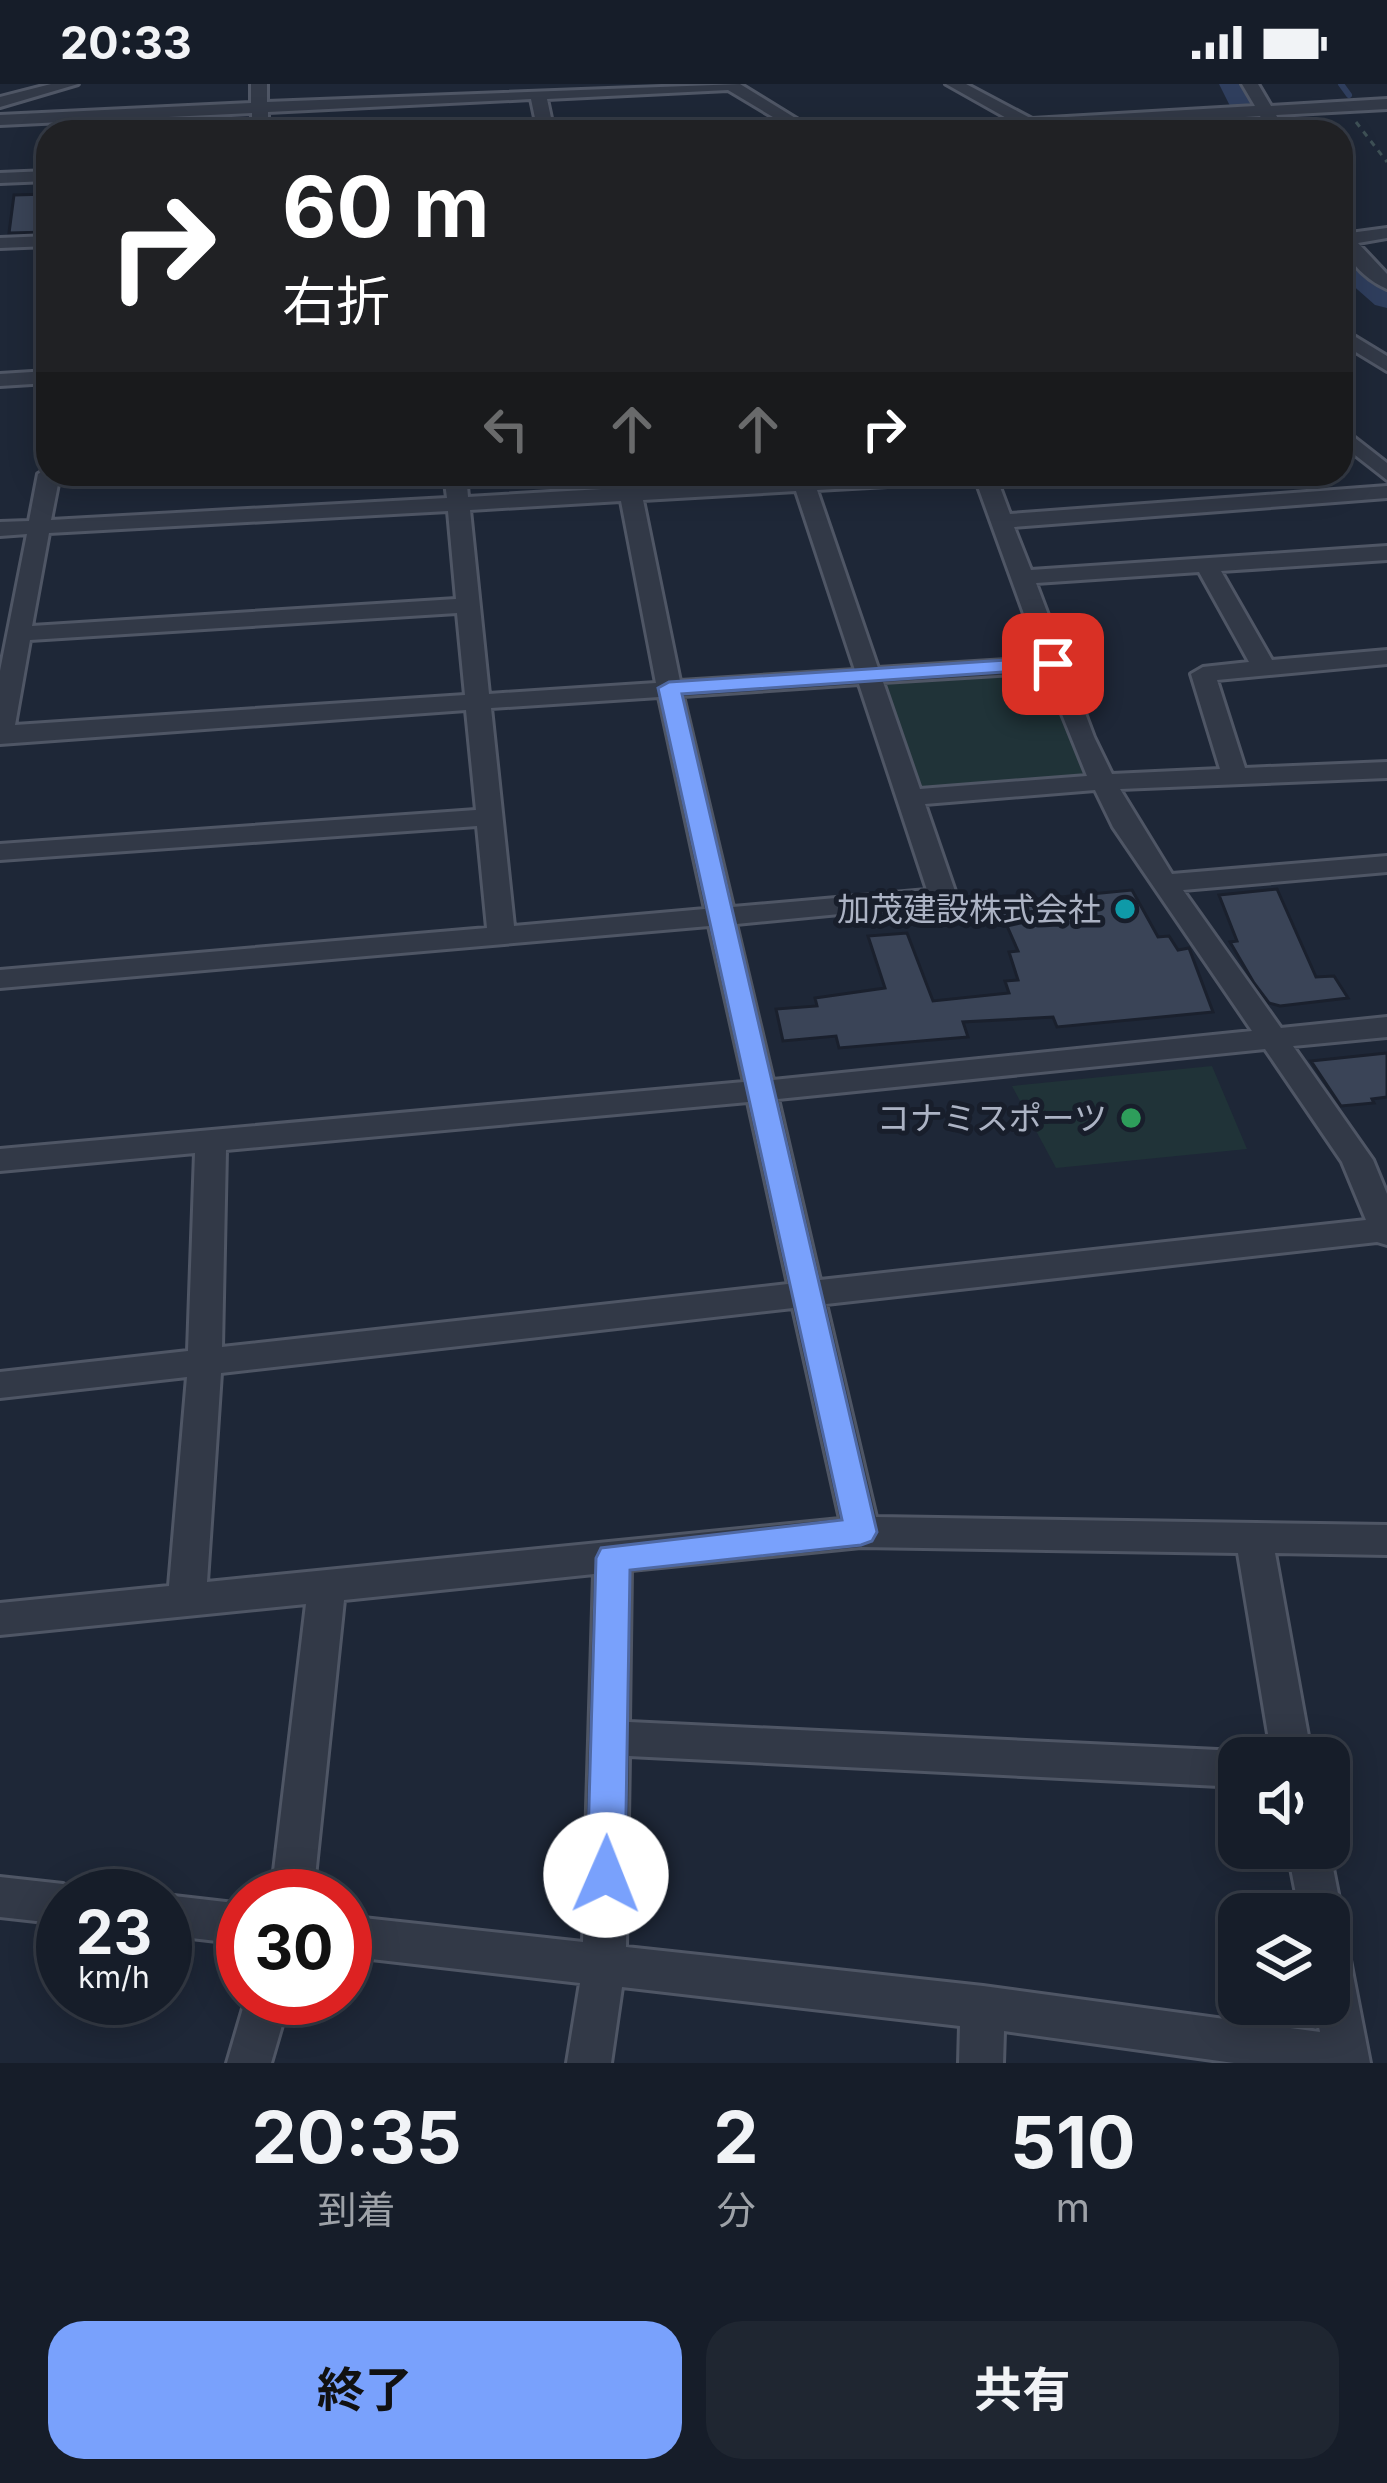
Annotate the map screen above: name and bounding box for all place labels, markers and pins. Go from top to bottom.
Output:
pin [1002,613,1104,715]
place label: 加茂建設株式会社 [837,889,1101,929]
marker: 加茂建設株式会社 [1112,896,1138,922]
place label: コナミスポーツ [877,1098,1107,1138]
marker: コナミスポーツ [1118,1105,1144,1131]

